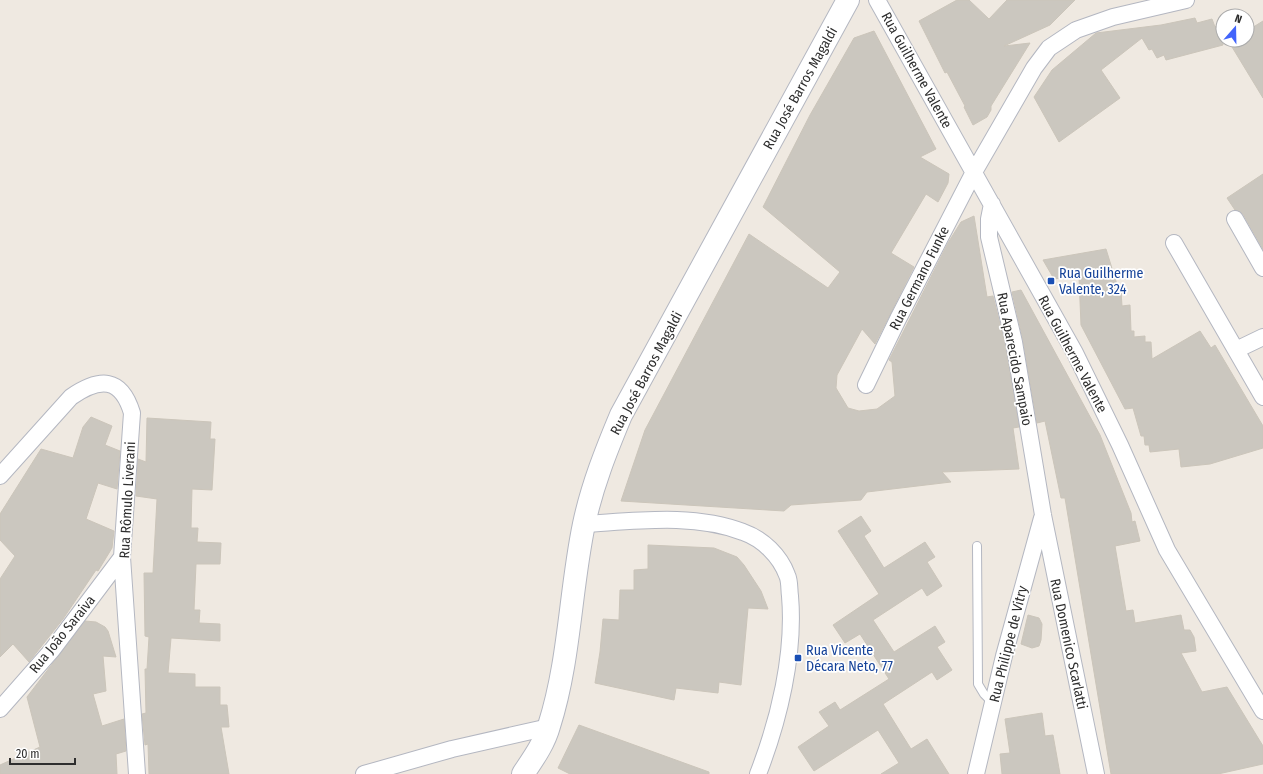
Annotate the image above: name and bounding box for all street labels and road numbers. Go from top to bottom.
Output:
street label: Rua Guilherme Valente [878,9,956,131]
street label: Rua José Barros Magaldi [760,24,841,152]
street label: Rua Germano Funke [886,223,953,333]
street label: Rua Aparecido Sampaio [993,291,1036,427]
street label: Rua Guilherme Valente [1034,293,1111,416]
street label: Rua José Barros Magaldi [607,309,686,438]
street label: Rua Rômulo Liverani [116,441,139,559]
street label: Rua Domenico Scarlatti [1046,577,1091,711]
street label: Rua Philippe de Vitry [986,583,1031,704]
street label: Rua João Saraiva [26,592,99,677]

